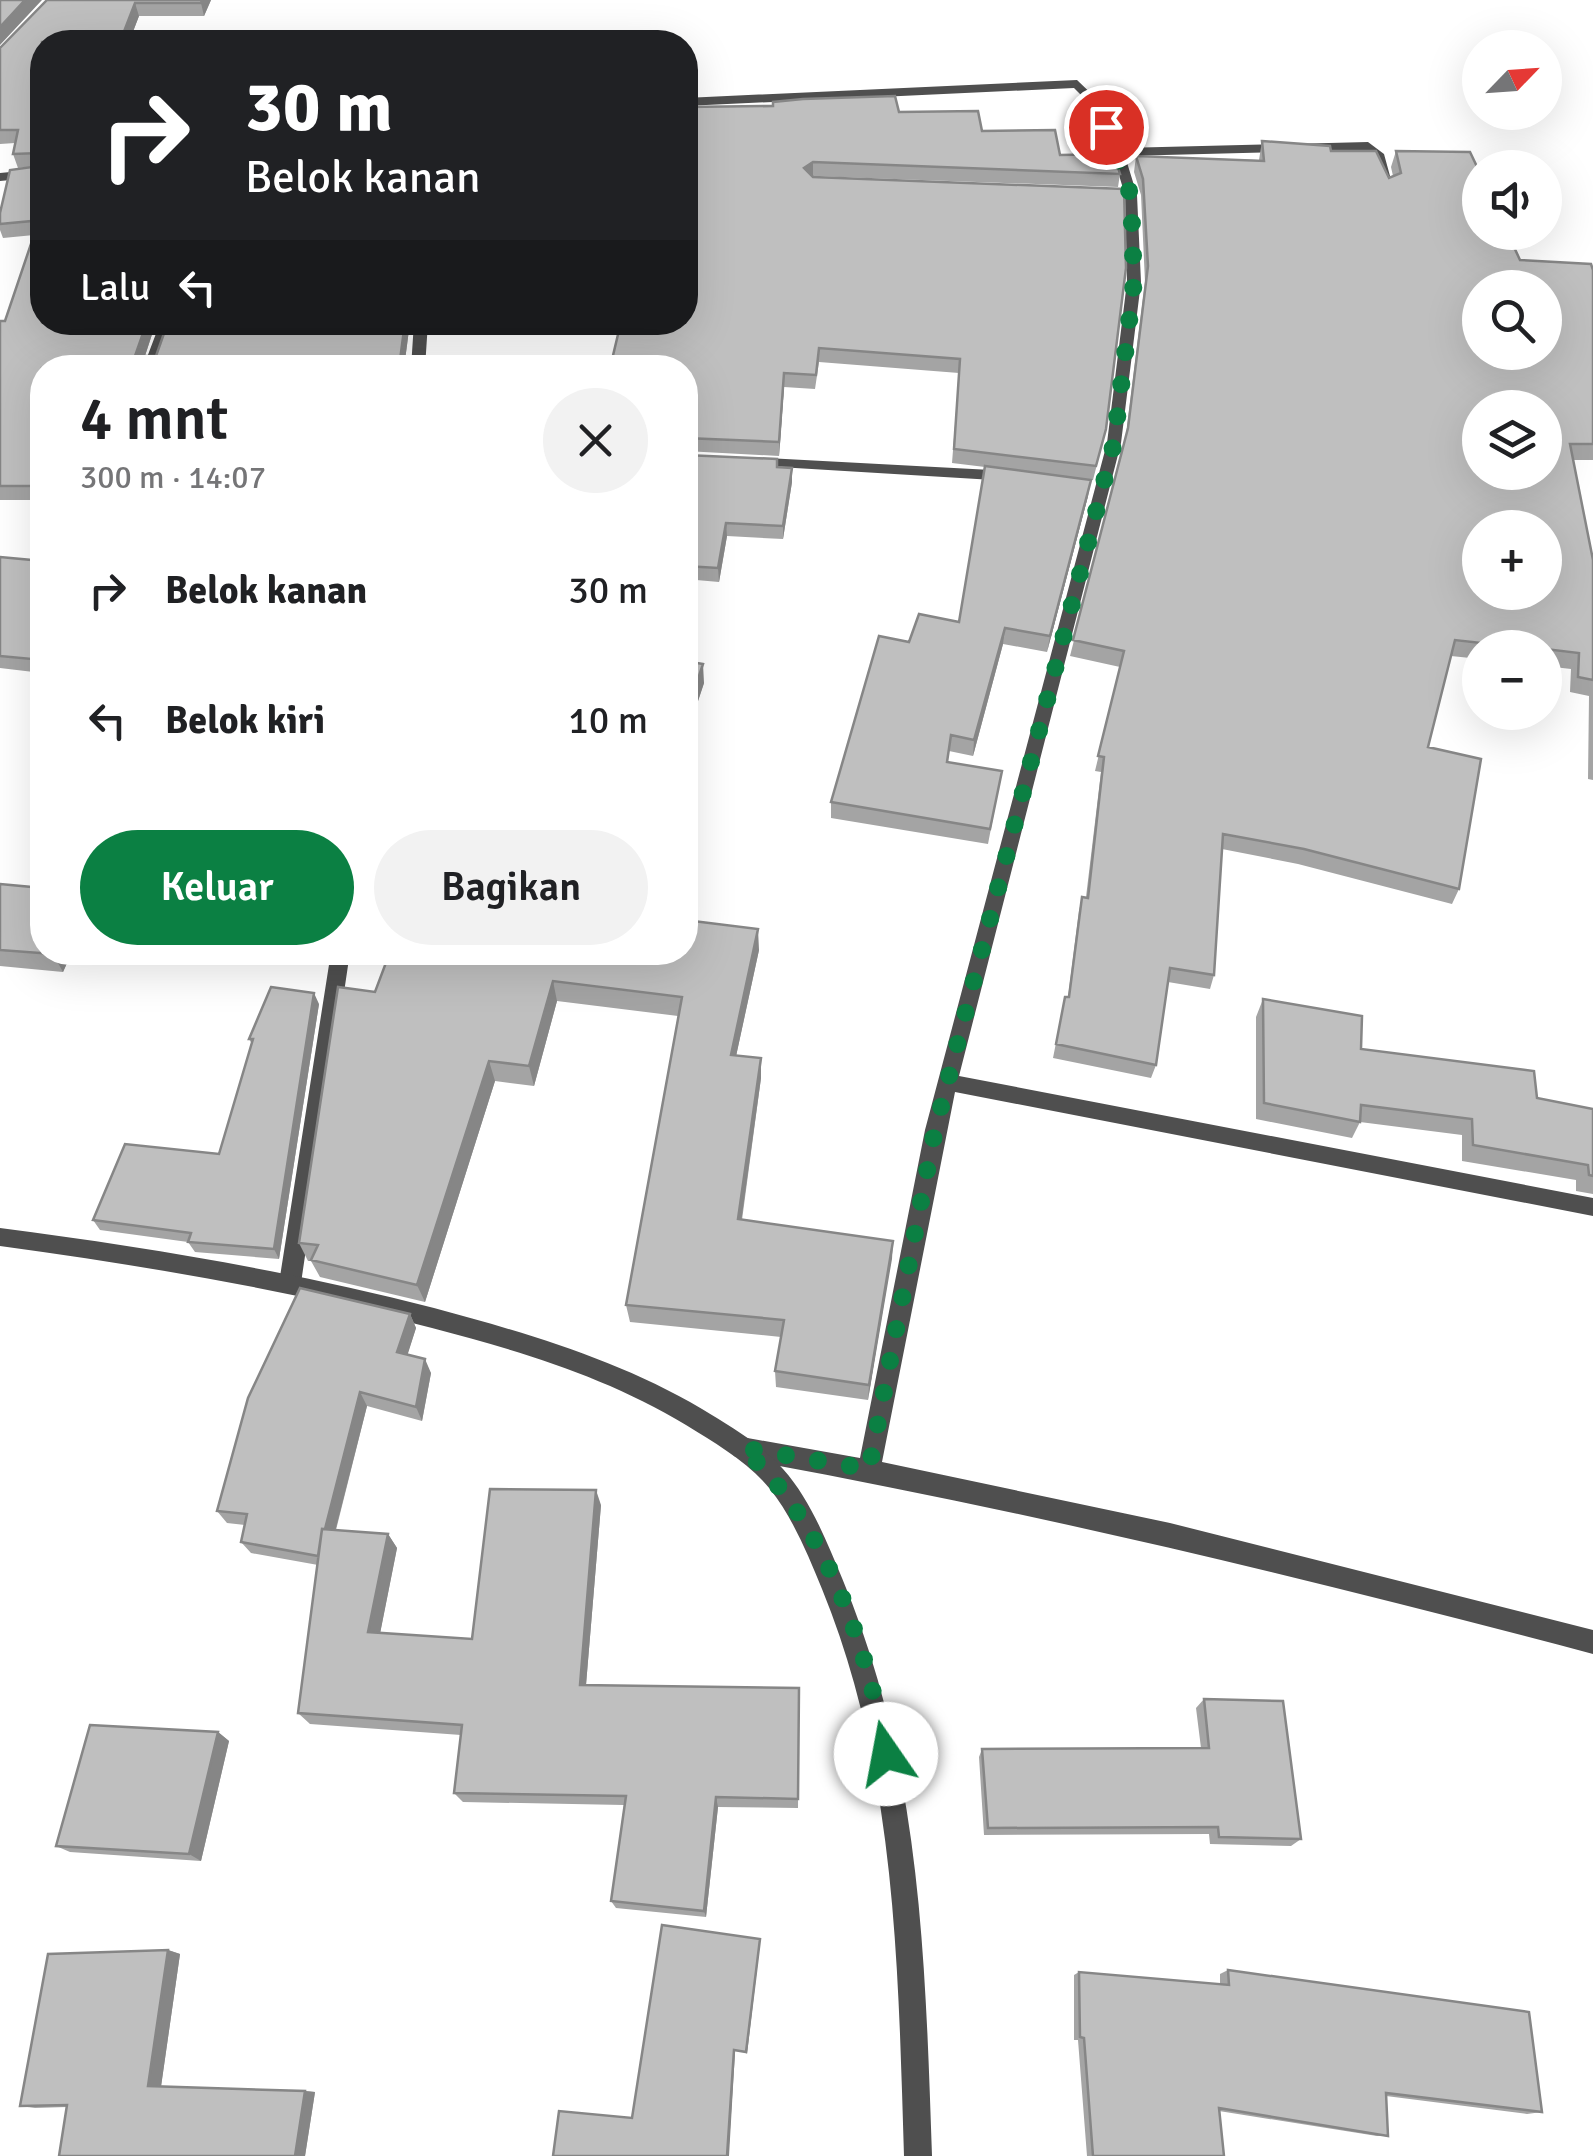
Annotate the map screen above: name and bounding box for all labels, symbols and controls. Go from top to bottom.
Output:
north arrow [1462,30,1562,130]
map controls [1462,30,1562,730]
text: 30 m [245,64,393,150]
icon: right [80,70,210,200]
pin [1064,85,1149,170]
icon: arrive [1079,100,1134,155]
text: Belok kanan [245,150,481,205]
button: sound [1462,150,1562,250]
icon: left [170,260,225,315]
text: Lalu [80,264,150,311]
button: search [1462,270,1562,370]
text: 4 mnt [80,383,228,457]
button: close [543,388,648,493]
button: layers [1462,390,1562,490]
text: 300 m · 14:07 [80,458,266,497]
button: + [1462,510,1562,610]
icon: right [80,563,135,618]
text: Belok kanan [165,567,367,614]
text: 30 m [568,567,648,614]
button: − [1462,630,1562,730]
icon: left [80,693,135,748]
text: Belok kiri [165,697,325,744]
text: 10 m [568,697,648,744]
button: Keluar [80,830,354,945]
button: Bagikan [374,830,648,945]
position arrow [834,1702,938,1806]

